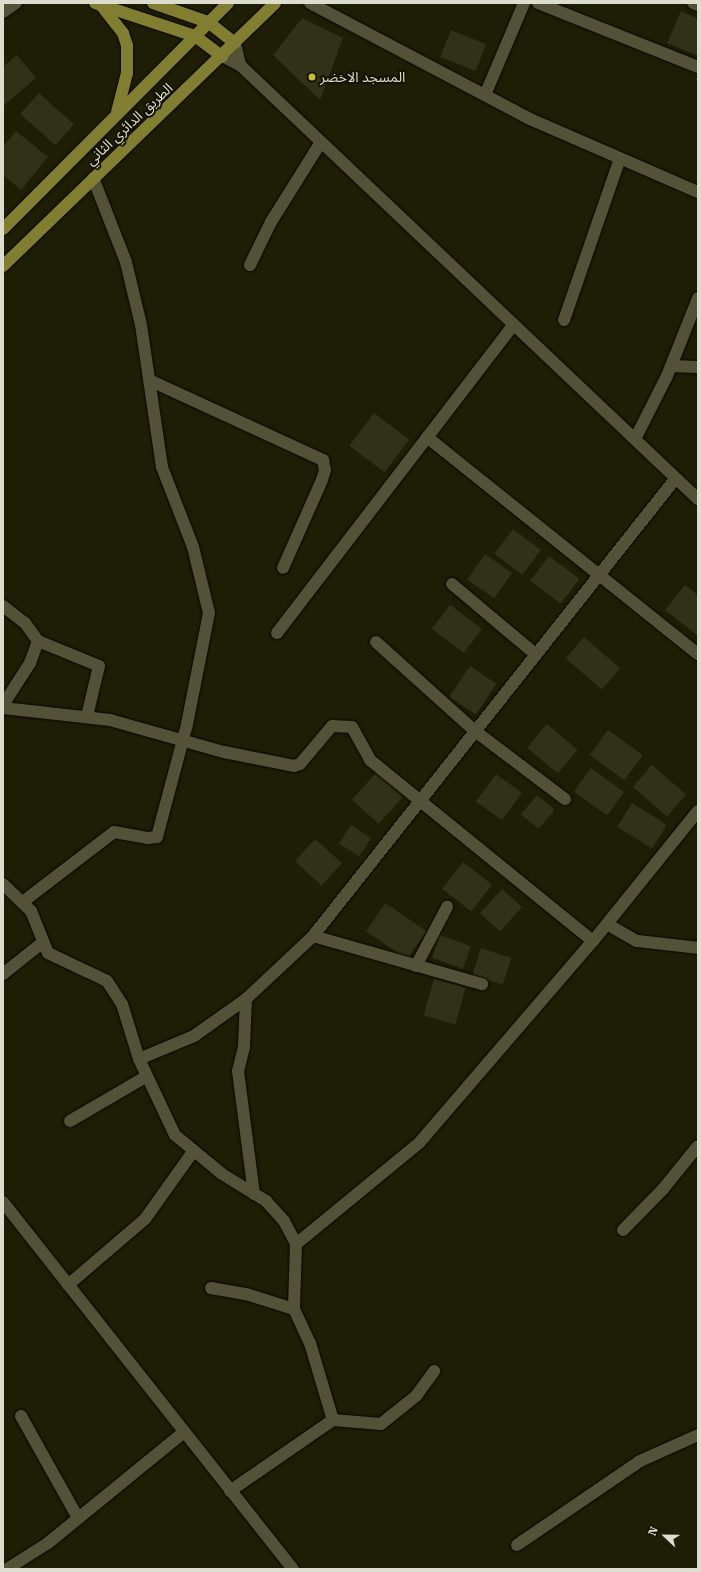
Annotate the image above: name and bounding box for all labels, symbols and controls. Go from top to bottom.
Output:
place label: المسجد الاخضر [320,69,405,85]
marker: المسجد الاخضر [307,72,317,82]
street label: الطريق الدائري الثاني [82,79,176,169]
north arrow [645,1516,685,1556]
text: N [646,1525,661,1538]

